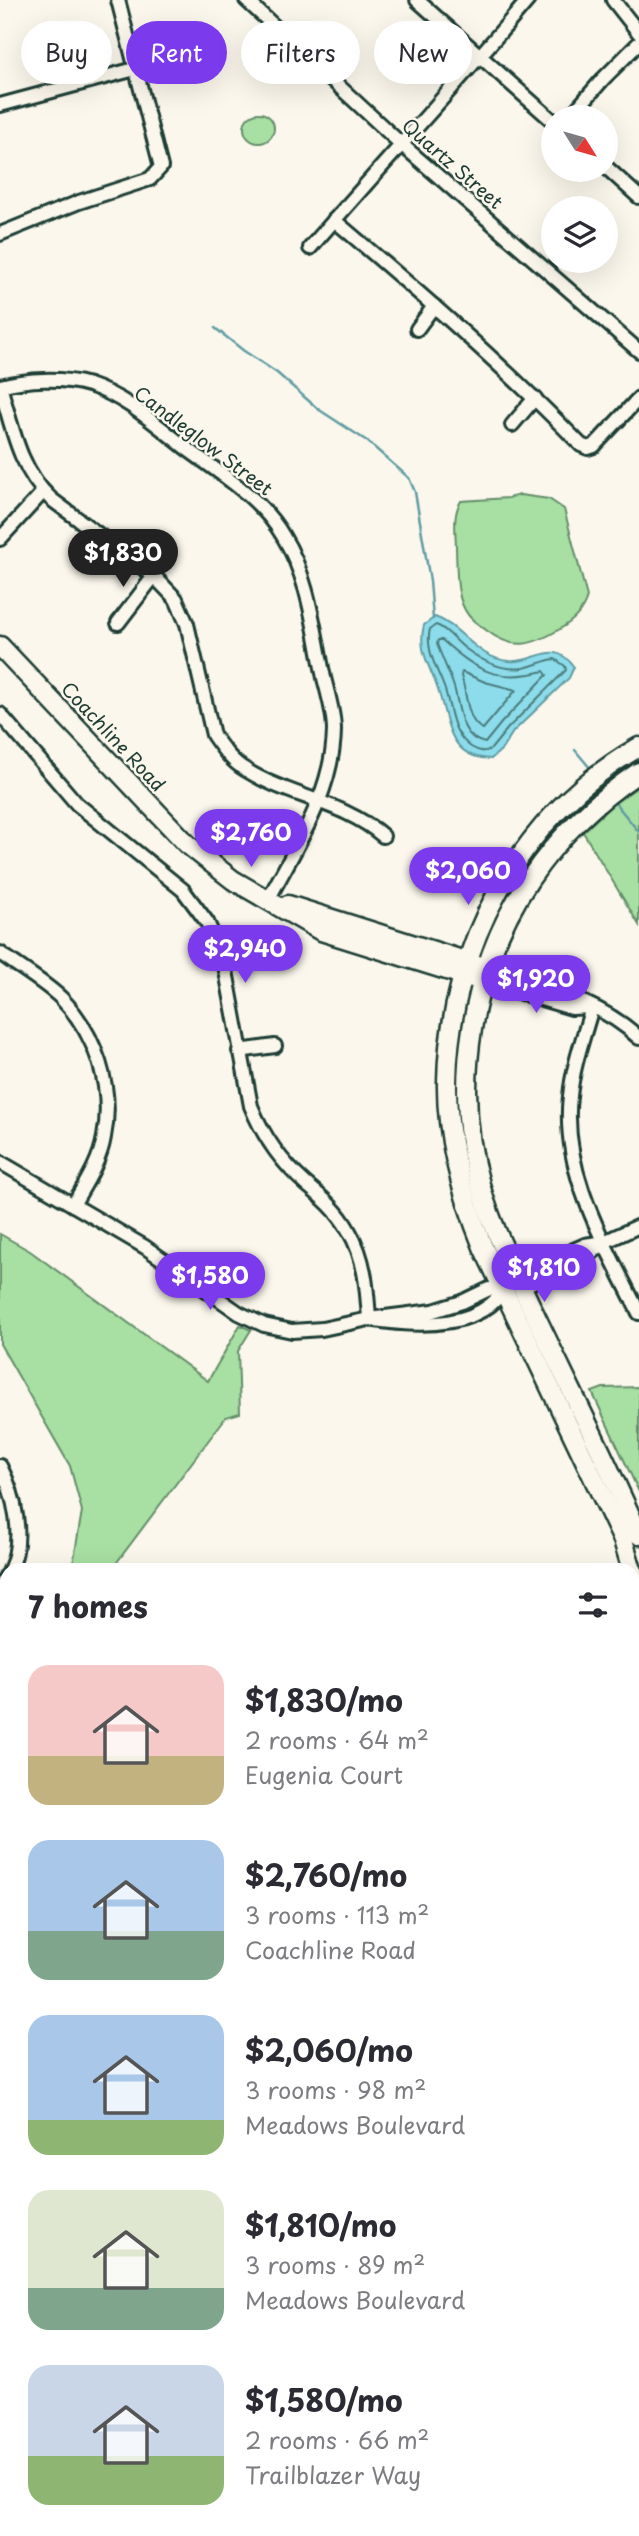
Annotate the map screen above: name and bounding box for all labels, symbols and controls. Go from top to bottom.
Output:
chip: Buy [21,21,112,84]
chip: Rent [126,21,227,84]
chip: Filters [241,21,360,84]
chip: New [374,21,472,84]
north arrow [541,105,618,182]
map controls [541,105,618,273]
street label: Quartz Street [396,111,510,215]
button: layers [541,196,618,273]
street label: Candleglow Street [129,378,279,502]
pin: $1,830 [66,530,180,589]
text: $1,830 [84,534,162,569]
street label: Coachline Road [56,675,172,797]
pin: $2,760 [194,810,308,869]
text: $2,760 [210,814,292,849]
pin: $2,060 [411,848,525,907]
text: $2,060 [425,852,511,887]
pin: $2,940 [188,926,302,985]
text: $2,940 [204,930,286,965]
pin: $1,920 [479,956,593,1015]
text: $1,920 [497,960,575,995]
pin: $1,810 [487,1244,601,1304]
text: $1,810 [508,1249,580,1284]
pin: $1,580 [153,1252,267,1312]
text: $1,580 [171,1257,249,1292]
text: 7 homes [28,1583,148,1628]
icon: filters [574,1586,612,1624]
text: $1,830/mo [245,1677,403,1722]
icon: home [84,1693,168,1777]
text: 2 rooms · 64 m² [245,1722,429,1757]
text: Eugenia Court [245,1757,403,1792]
text: $2,760/mo [245,1852,407,1897]
icon: home [84,1868,168,1952]
text: 3 rooms · 113 m² [245,1897,429,1932]
text: Coachline Road [245,1932,416,1967]
text: $2,060/mo [245,2027,413,2072]
icon: home [84,2043,168,2127]
text: 3 rooms · 98 m² [245,2072,426,2107]
text: Meadows Boulevard [245,2107,465,2142]
text: $1,810/mo [245,2202,396,2247]
icon: home [84,2218,168,2302]
text: 3 rooms · 89 m² [245,2247,425,2282]
text: Meadows Boulevard [245,2282,465,2317]
text: $1,580/mo [245,2377,403,2422]
icon: home [84,2393,168,2477]
text: 2 rooms · 66 m² [245,2422,429,2457]
text: Trailblazer Way [245,2457,421,2492]

